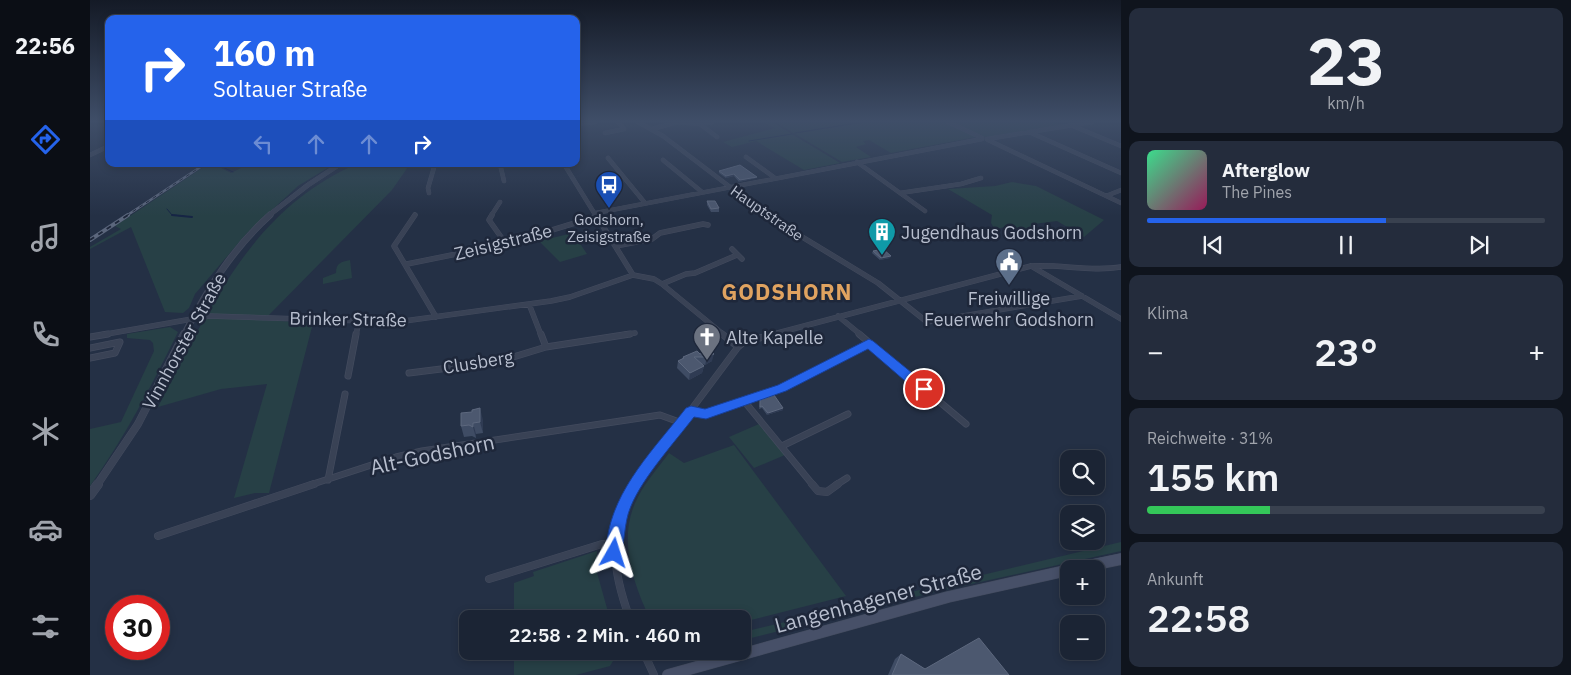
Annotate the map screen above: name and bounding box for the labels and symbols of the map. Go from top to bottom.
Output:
bus stop icon: Godshorn, Zeisigstraße [594,170,624,209]
street label: Hauptstraße [727,181,807,245]
place label: Godshorn, Zeisigstraße [567,210,651,246]
building icon: Jugendhaus Godshorn [867,217,897,256]
street label: Zeisigstraße [452,219,554,265]
place label: Jugendhaus Godshorn [901,221,1082,244]
public building icon: Freiwillige Feuerwehr Godshorn [994,247,1024,286]
street label: Vinnhorster Straße [137,269,231,413]
district label: GODSHORN [722,277,852,306]
place label: Freiwillige Feuerwehr Godshorn [924,287,1094,331]
street label: Brinker Straße [289,306,407,332]
church icon: Alte Kapelle [692,322,722,361]
place label: Alte Kapelle [726,326,823,349]
street label: Clusberg [441,345,515,379]
pin [903,368,945,410]
street label: Alt-Godshorn [367,427,497,481]
position arrow [587,526,639,578]
street label: Langenhagener Straße [771,557,985,639]
speed limit sign: 30 [105,595,170,660]

